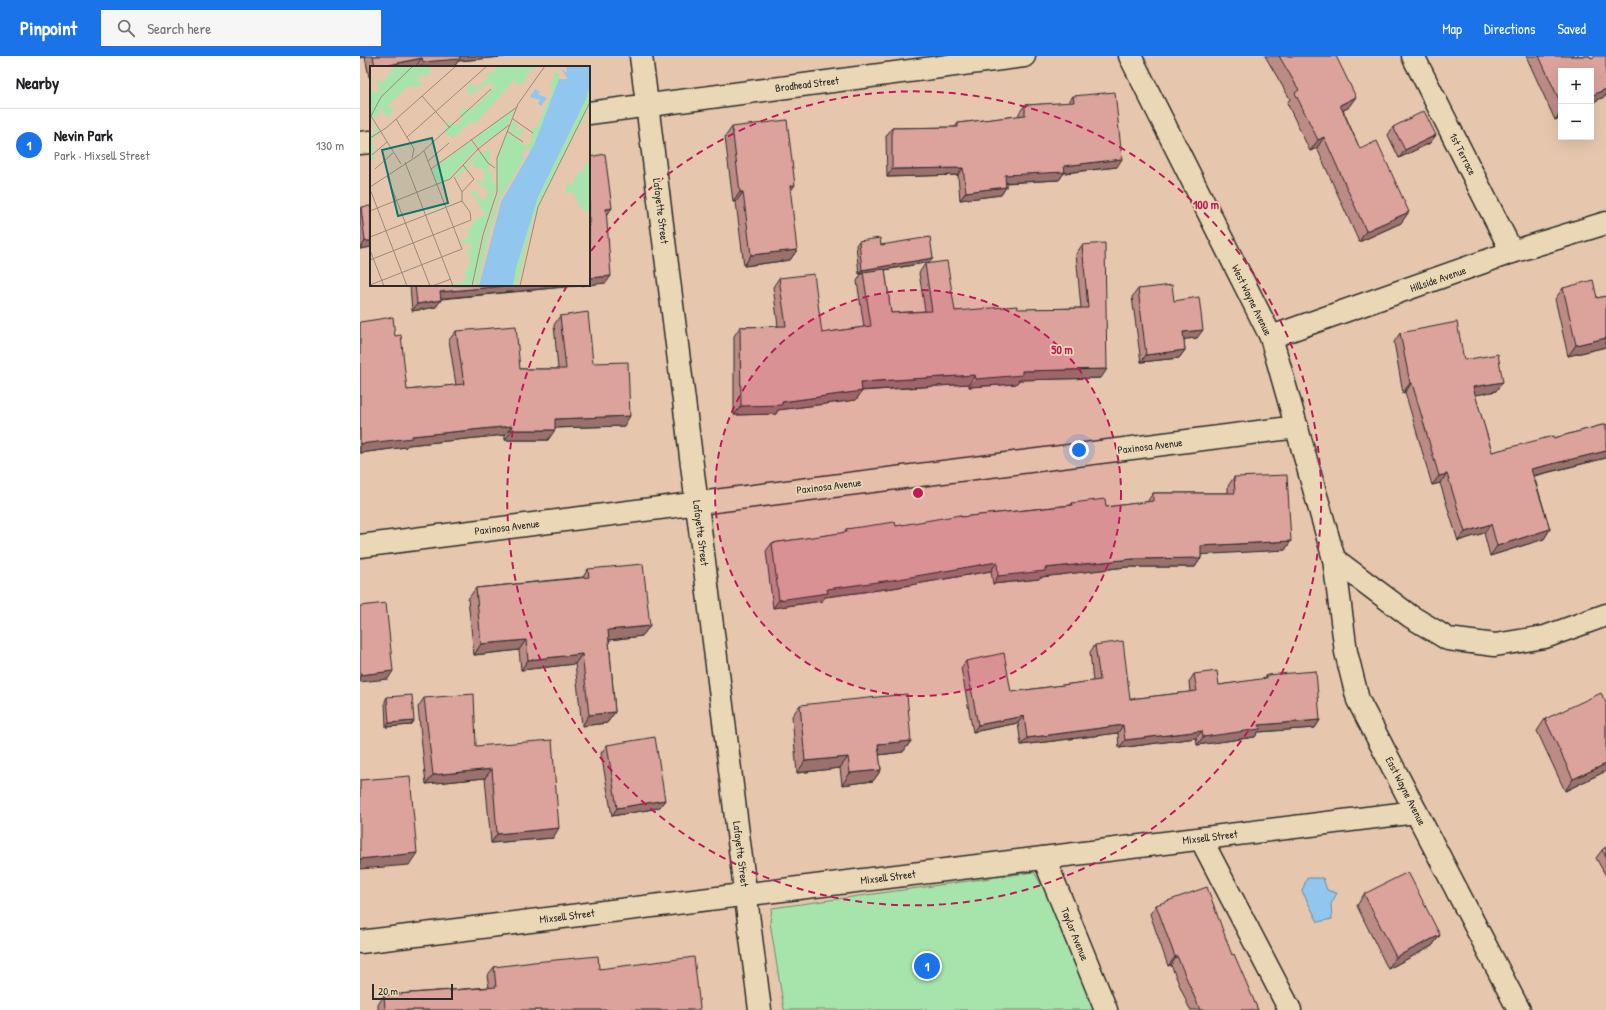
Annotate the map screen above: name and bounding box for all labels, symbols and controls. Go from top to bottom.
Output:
search box [101,10,381,46]
text: Pinpoint [20,15,77,41]
icon: search [115,17,137,39]
text: Search here [147,18,211,39]
text: Map [1442,19,1462,38]
text: Directions [1484,19,1535,38]
text: Saved [1557,19,1586,38]
inset map [370,66,590,286]
map controls [1558,68,1594,140]
button: + [1558,68,1594,104]
text: Nearby [16,71,59,94]
street label: Brodhead Street [774,73,840,95]
button: − [1558,104,1594,140]
text: Nevin Park [54,125,113,146]
street label: 1st Terrace [1446,131,1480,178]
text: 1 [27,136,31,154]
text: 130 m [316,136,344,154]
text: Park · Mixsell Street [54,146,150,164]
street label: Lafayette Street [650,178,672,245]
text: 100 m [1193,196,1219,213]
street label: West Wayne Avenue [1229,262,1275,338]
street label: Hillside Avenue [1408,263,1468,295]
text: 50 m [1051,341,1073,358]
street label: Paxinosa Avenue [1117,435,1184,457]
your location [1069,440,1089,460]
street label: Paxinosa Avenue [796,475,863,497]
centre of rings [911,486,925,500]
street label: Lafayette Street [690,500,712,567]
street label: Paxinosa Avenue [474,516,541,538]
street label: East Wayne Avenue [1383,754,1430,828]
street label: Lafayette Street [730,821,752,888]
street label: Mixsell Street [1182,827,1239,847]
street label: Mixsell Street [860,867,917,887]
street label: Taylor Avenue [1058,905,1092,963]
street label: Mixsell Street [539,906,596,926]
pin: 1 [914,951,940,981]
scale bar [372,982,453,1001]
text: 20 m [378,984,398,998]

